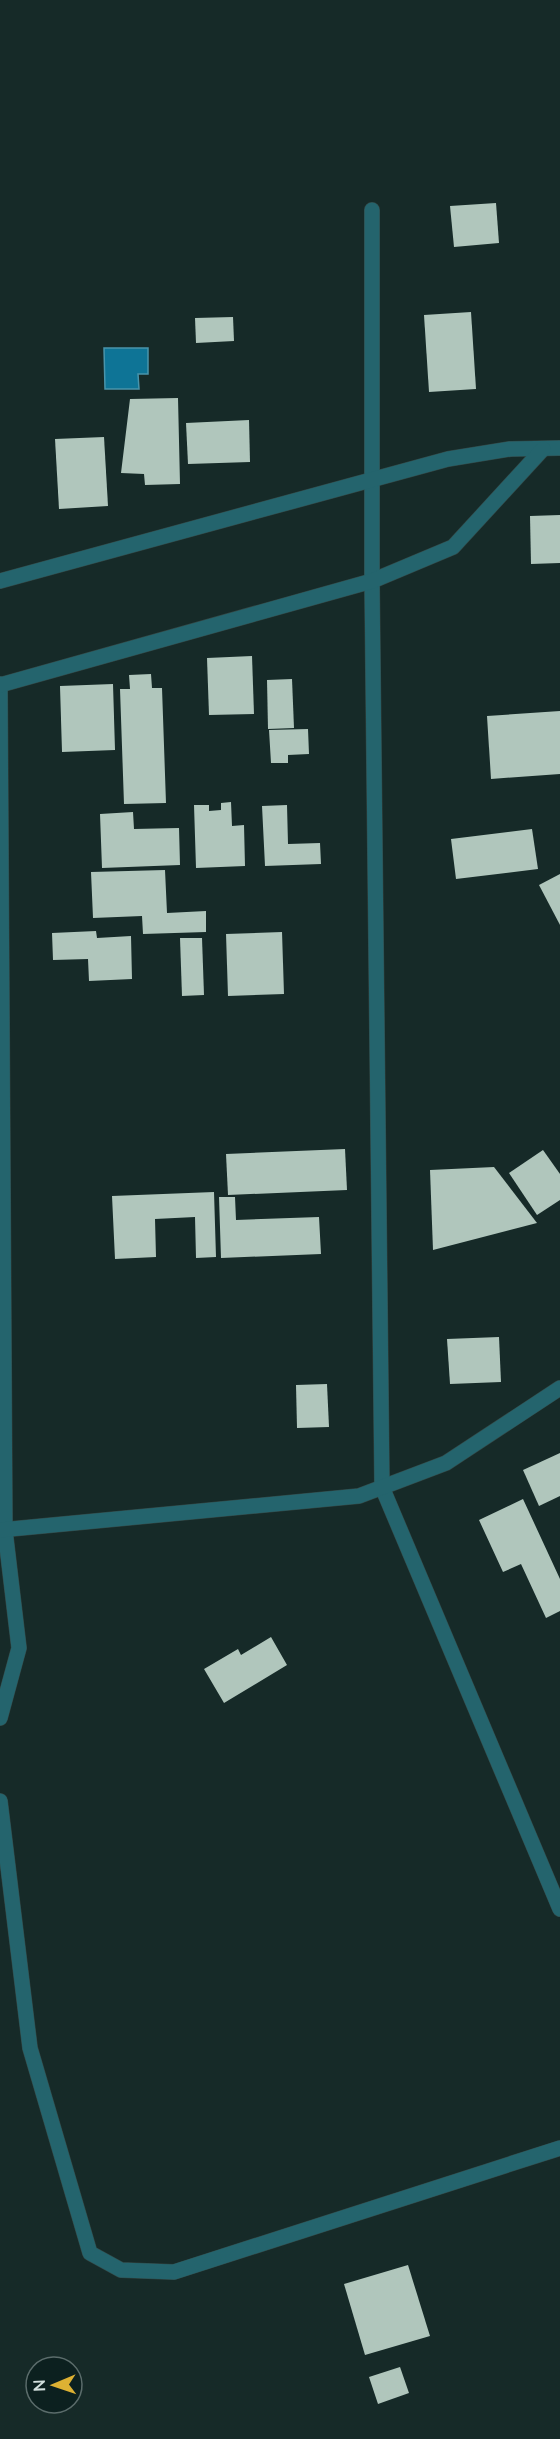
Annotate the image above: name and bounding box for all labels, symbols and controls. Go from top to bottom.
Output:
north arrow [24,2355,84,2415]
text: N [29,2379,48,2392]

